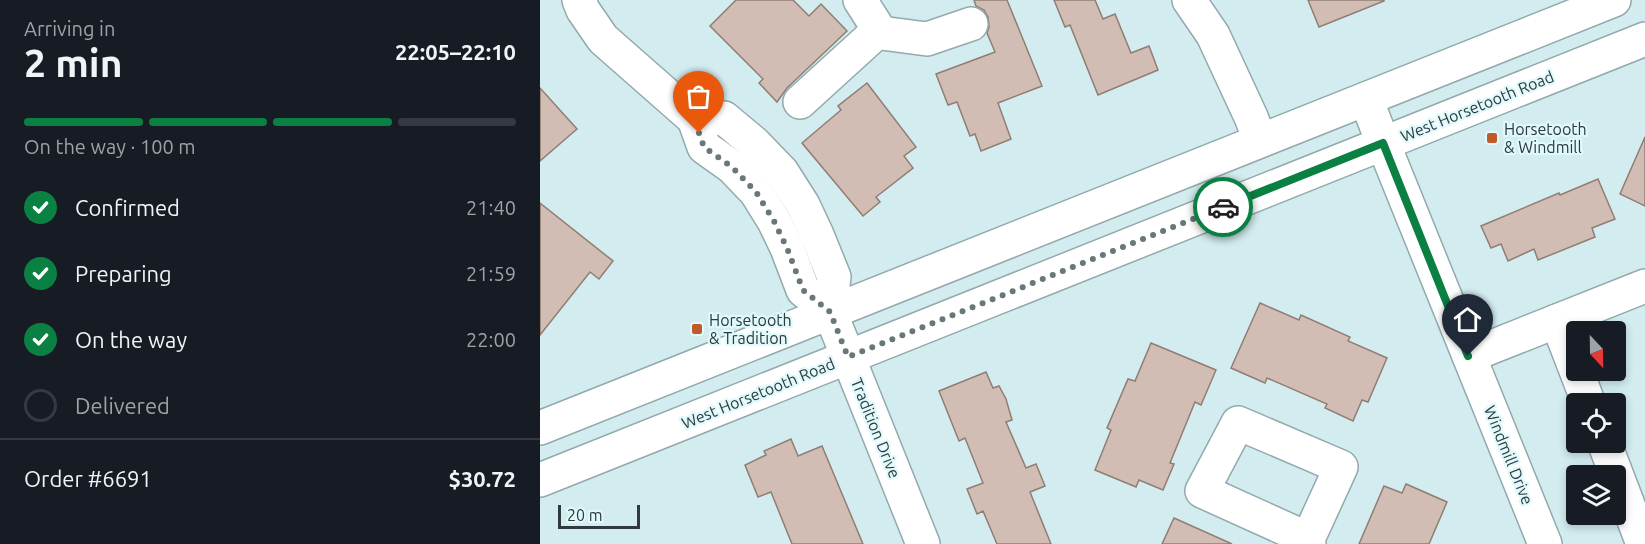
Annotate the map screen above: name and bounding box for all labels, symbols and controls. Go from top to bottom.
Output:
text: Arriving in [24,17,115,40]
text: 22:05–22:10 [395,39,516,64]
text: 2 min [24,41,123,84]
street label: West Horsetooth Road [1398,67,1556,145]
pin [673,71,724,133]
icon: bag [682,80,715,113]
place label: Horsetooth & Windmill [1504,120,1587,156]
marker: Horsetooth & Windmill [1485,131,1499,145]
text: On the way · 100 m [24,135,196,158]
courier [1193,177,1253,237]
icon: check [24,191,57,224]
icon: car [1207,191,1240,224]
text: Confirmed [75,195,180,220]
text: 21:40 [466,196,516,219]
icon: check [24,257,57,290]
text: Preparing [75,261,172,286]
text: 21:59 [466,262,516,285]
pin [1442,294,1493,356]
icon: home [1451,303,1484,336]
place label: Horsetooth & Tradition [709,311,792,347]
north arrow [1566,321,1626,381]
map controls [1566,321,1626,525]
marker: Horsetooth & Tradition [690,322,704,336]
icon: check [24,323,57,356]
text: On the way [75,327,187,352]
text: 22:00 [466,328,516,351]
street label: West Horsetooth Road [679,354,837,432]
street label: Tradition Drive [848,375,904,481]
text: Delivered [75,393,170,418]
button: locate [1566,393,1626,453]
street label: Windmill Drive [1481,403,1537,507]
button: layers [1566,465,1626,525]
text: Order #6691 [24,466,152,491]
text: $30.72 [449,466,516,491]
scale bar [558,502,640,530]
text: 20 m [567,506,603,524]

